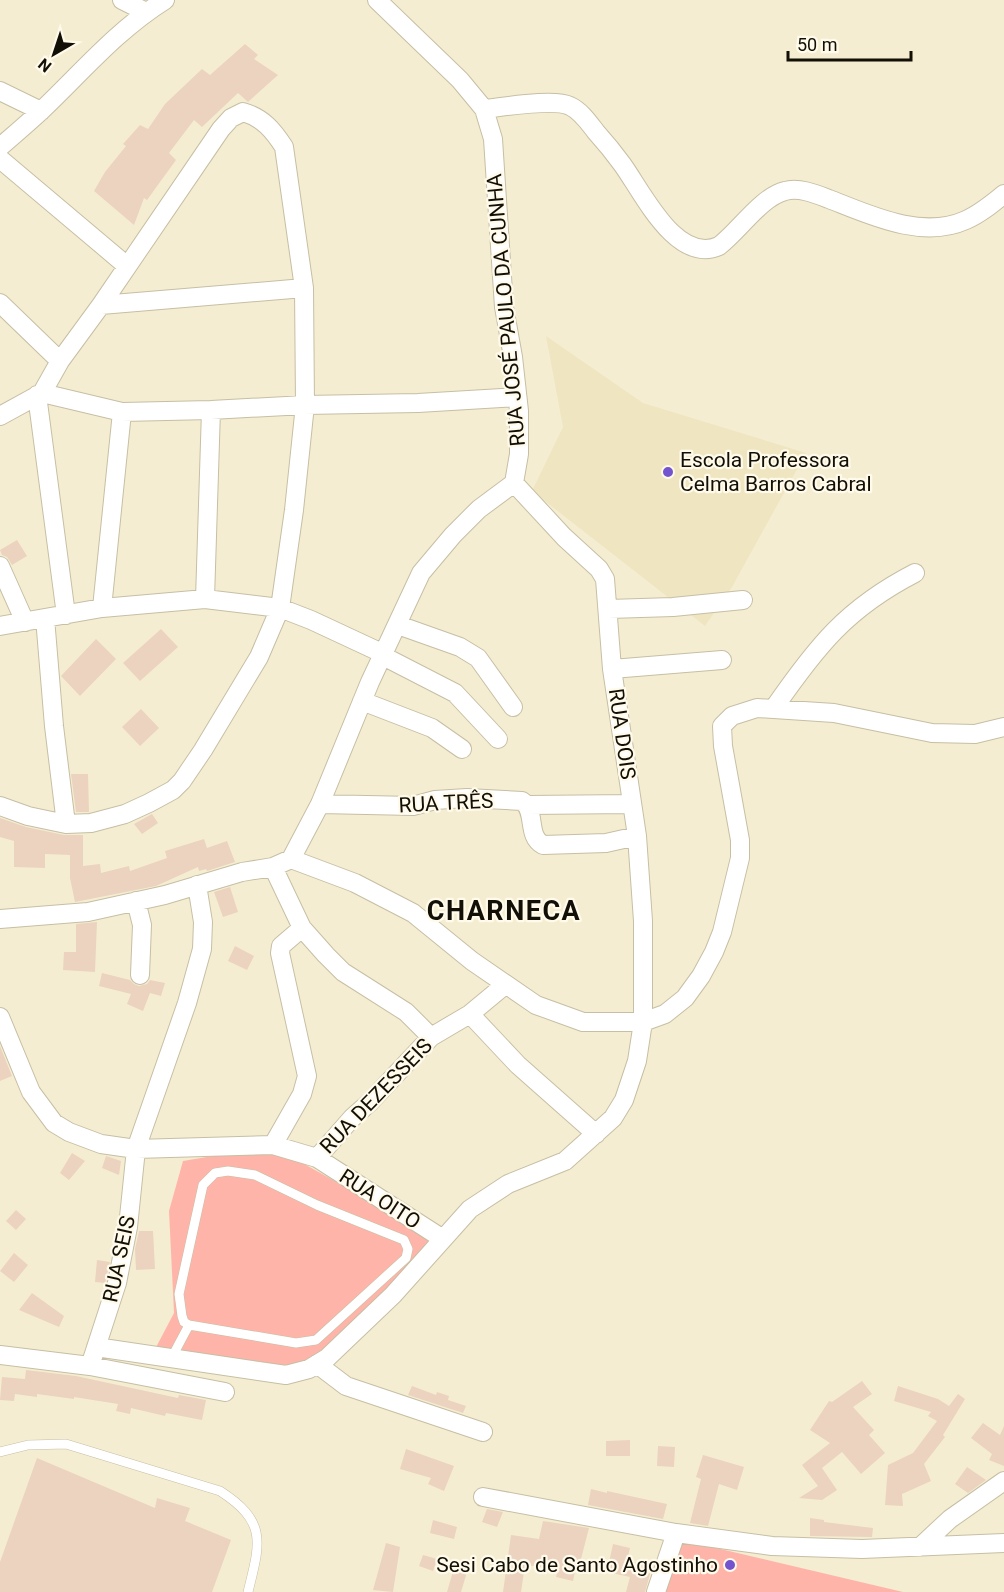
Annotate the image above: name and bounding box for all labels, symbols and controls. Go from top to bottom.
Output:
north arrow [24,24,84,84]
scale bar [788,24,911,62]
text: 50 m [797,34,837,55]
text: N [35,54,55,76]
street label: RUA JOSÉ PAULO DA CUNHA [482,172,530,447]
place label: Escola Professora Celma Barros Cabral [680,448,872,496]
marker: Escola Professora Celma Barros Cabral [661,465,675,479]
street label: RUA DOIS [604,687,640,781]
street label: RUA TRÊS [398,789,494,817]
district label: CHARNECA [427,895,581,927]
street label: RUA DEZESSEIS [315,1034,437,1158]
street label: RUA OITO [335,1164,425,1234]
street label: RUA SEIS [98,1214,140,1304]
place label: Sesi Cabo de Santo Agostinho [436,1553,718,1577]
marker: Sesi Cabo de Santo Agostinho [723,1558,737,1572]

